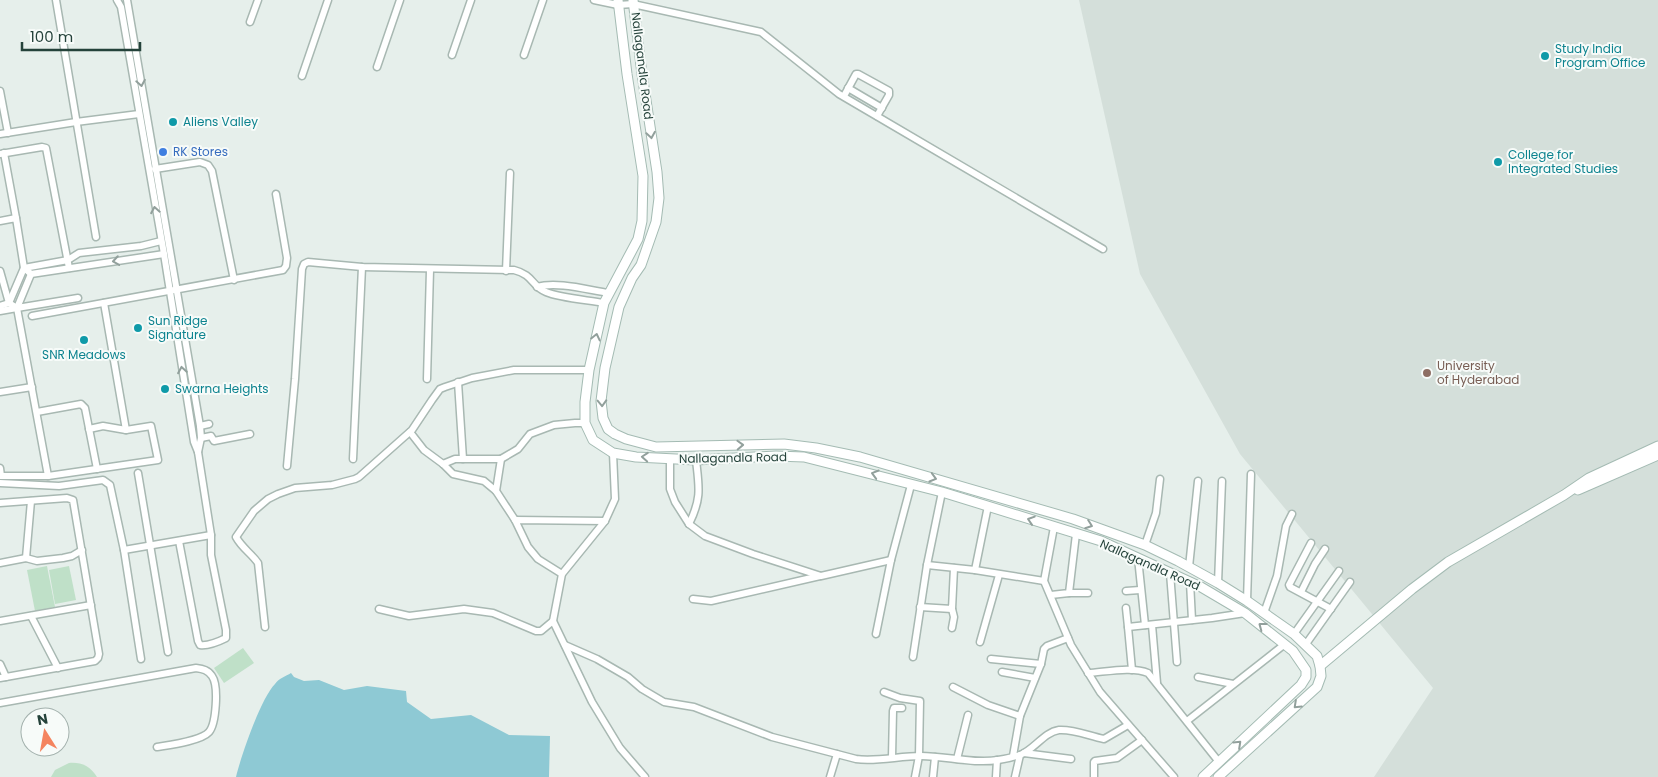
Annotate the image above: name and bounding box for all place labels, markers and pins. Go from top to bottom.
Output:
place label: Study India Program Office [1555,40,1645,71]
marker: Study India Program Office [1539,50,1551,62]
place label: Aliens Valley [183,113,258,130]
marker: Aliens Valley [167,116,179,128]
place label: RK Stores [173,143,228,160]
marker: RK Stores [157,146,169,158]
place label: College for Integrated Studies [1508,146,1618,177]
marker: College for Integrated Studies [1492,156,1504,168]
place label: Sun Ridge Signature [148,312,208,343]
marker: Sun Ridge Signature [132,322,144,334]
marker: SNR Meadows [78,334,90,346]
place label: SNR Meadows [42,346,126,363]
place label: University of Hyderabad [1437,357,1519,388]
marker: University of Hyderabad [1421,367,1433,379]
place label: Swarna Heights [175,380,269,397]
marker: Swarna Heights [159,383,171,395]

